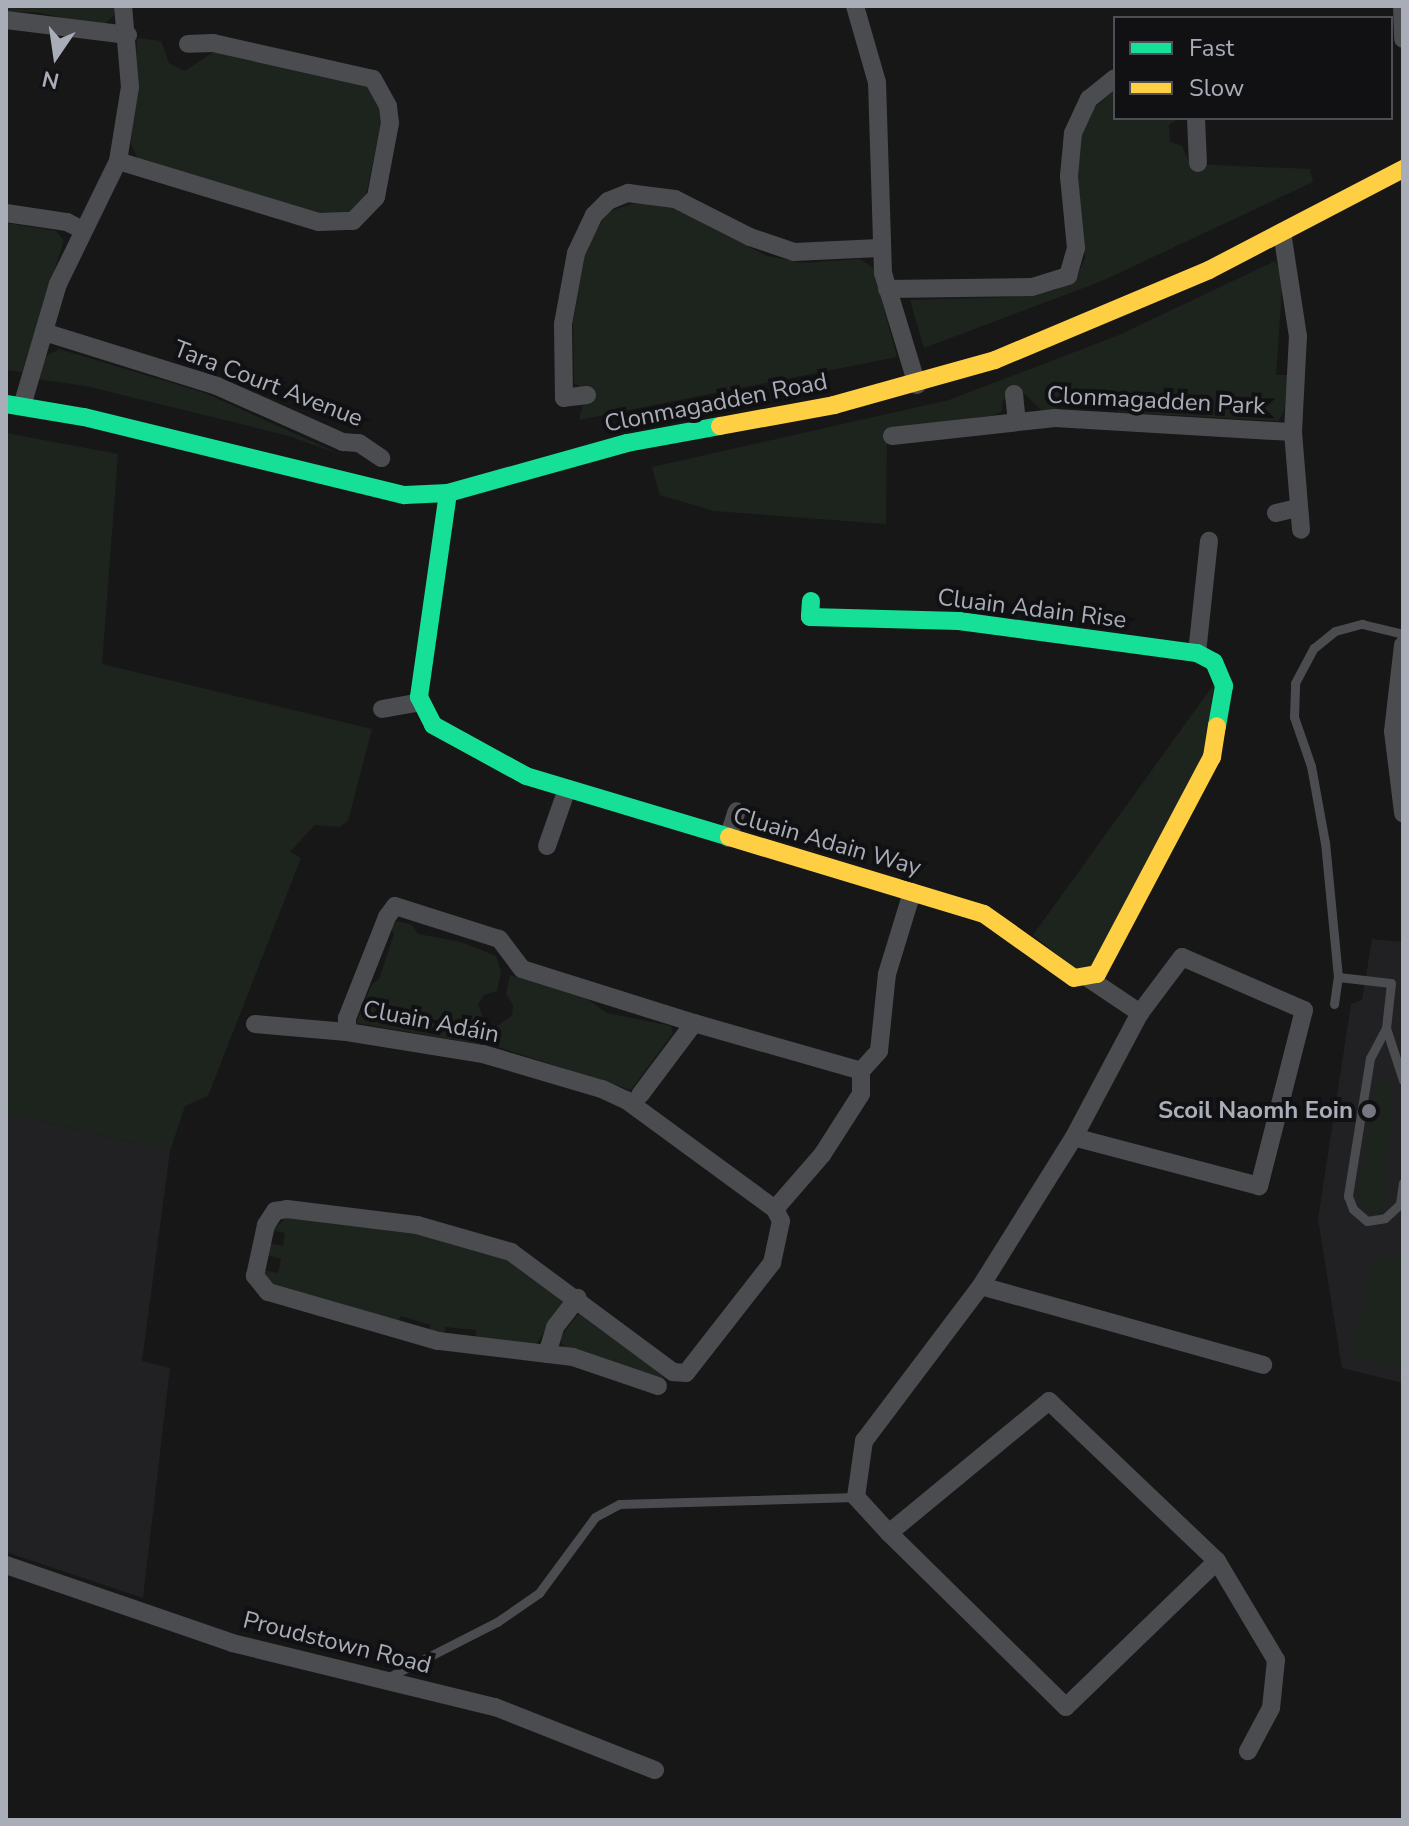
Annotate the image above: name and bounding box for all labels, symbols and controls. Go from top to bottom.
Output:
north arrow [16,16,96,96]
legend [1113,16,1393,120]
text: Fast [1189,32,1234,64]
text: N [39,63,62,96]
text: Slow [1189,72,1244,104]
street label: Tara Court Avenue [169,335,367,433]
street label: Clonmagadden Road [602,367,830,439]
street label: Clonmagadden Park [1046,381,1266,421]
street label: Cluain Adain Rise [936,583,1128,635]
street label: Cluain Adain Way [730,801,924,883]
street label: Cluain Adáin [360,995,502,1049]
place label: Scoil Naomh Eoin [1158,1097,1353,1125]
marker: Scoil Naomh Eoin [1360,1102,1378,1120]
street label: Proudstown Road [240,1606,434,1680]

